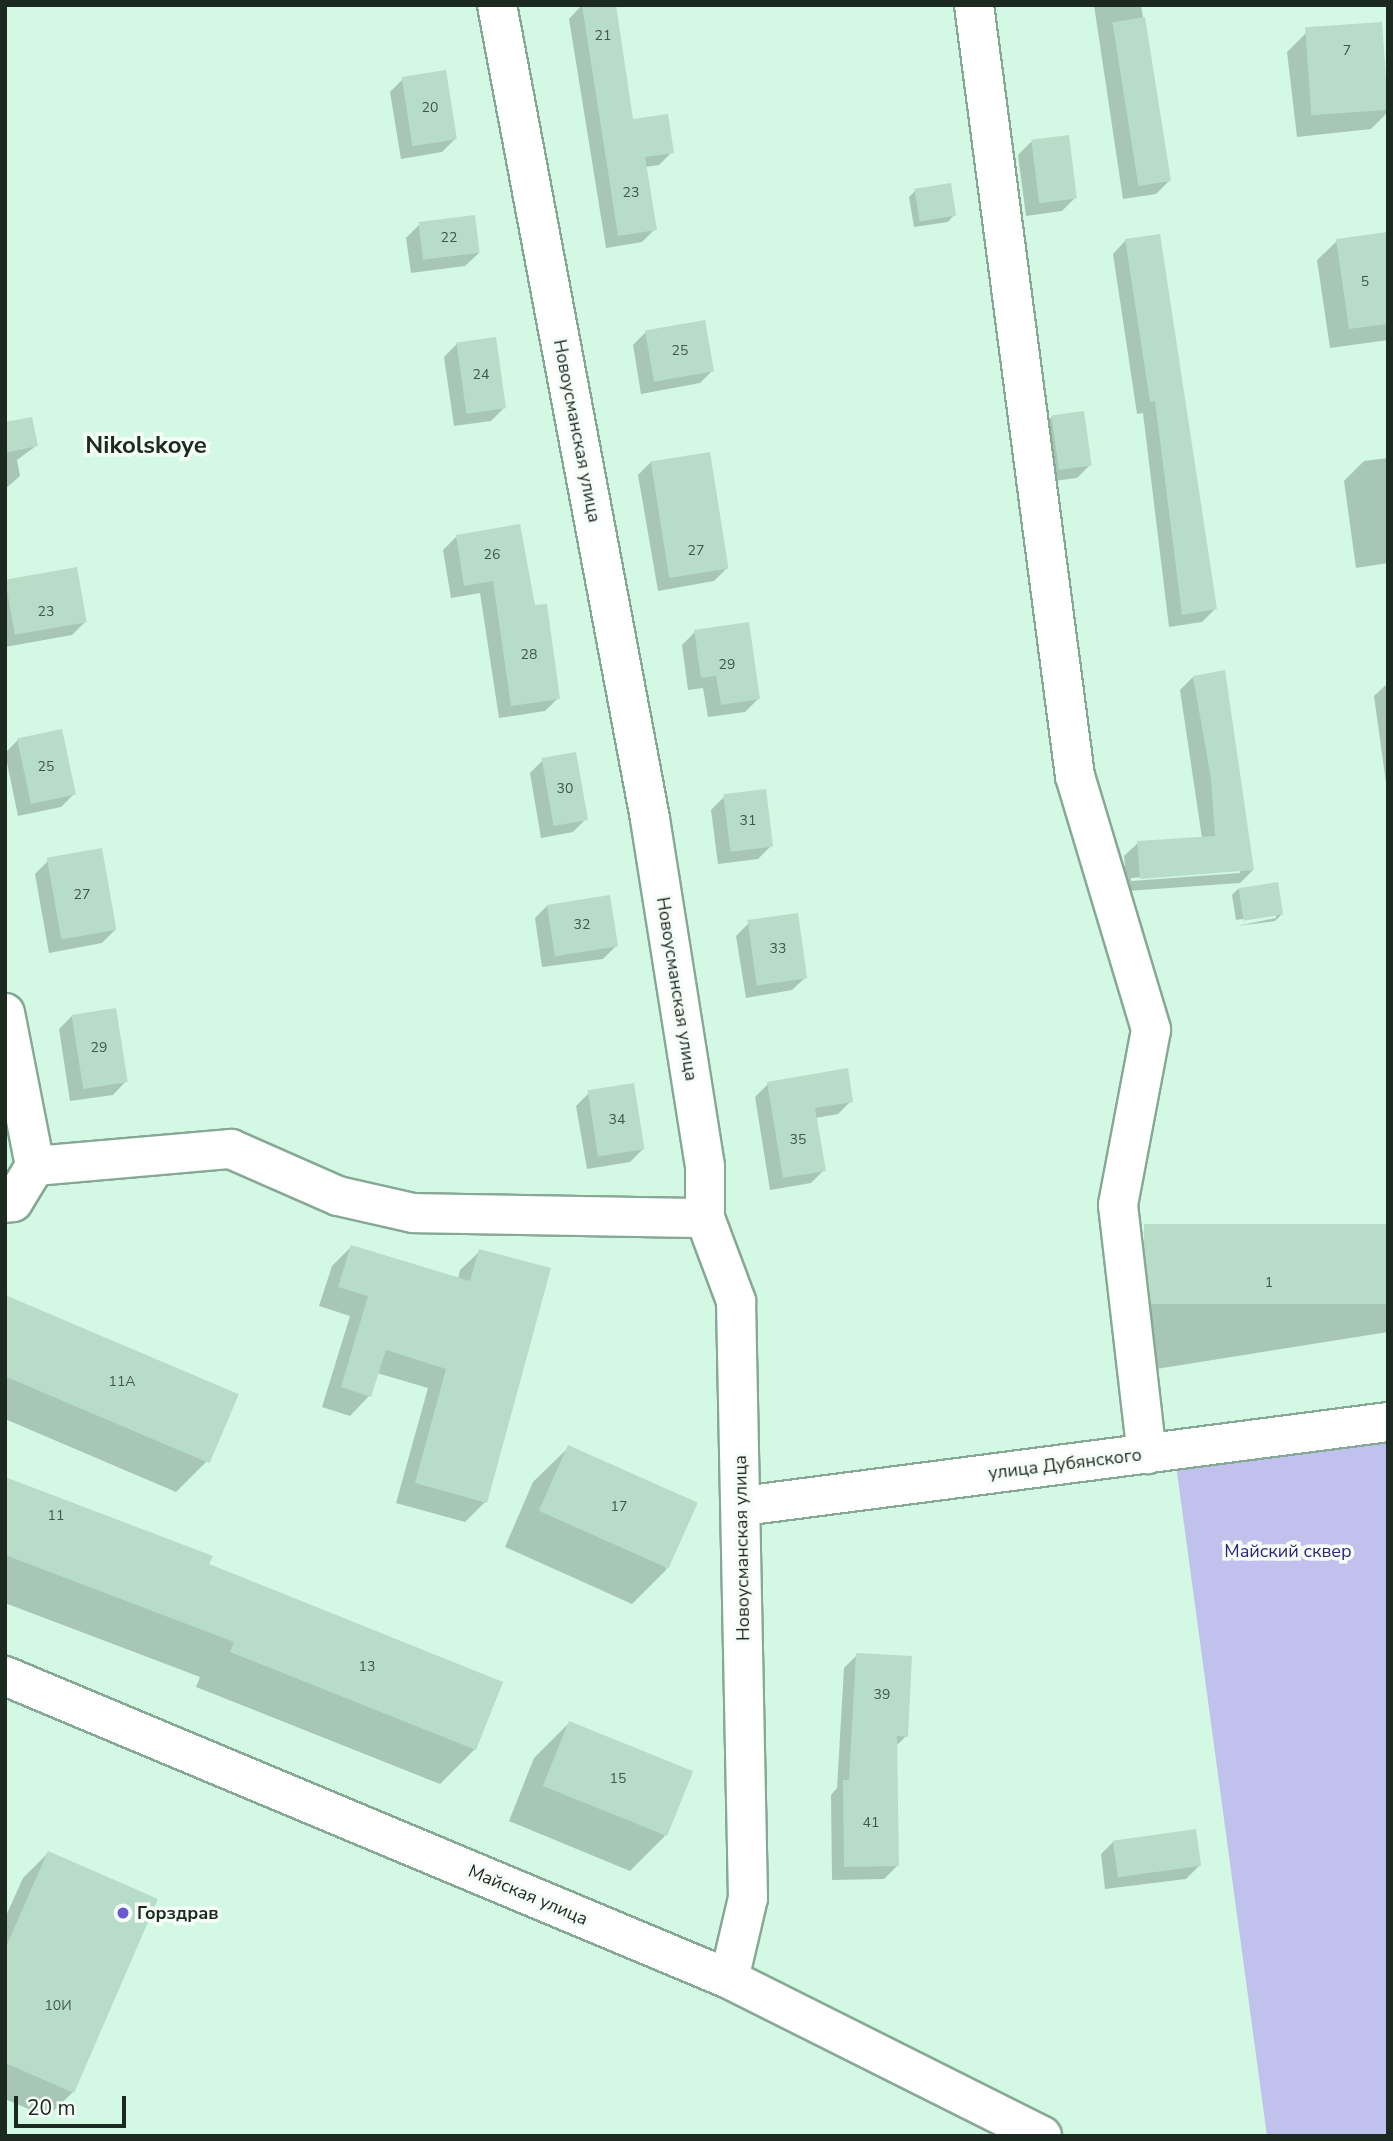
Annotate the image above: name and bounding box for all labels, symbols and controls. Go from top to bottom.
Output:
house number: 21 [595,28,611,44]
house number: 7 [1343,43,1351,59]
house number: 20 [422,100,438,116]
house number: 23 [623,185,639,201]
house number: 22 [441,230,457,246]
house number: 5 [1361,274,1369,290]
street label: Новоусманская улица [549,338,605,524]
house number: 25 [672,343,688,359]
house number: 24 [473,367,489,383]
district label: Nikolskoye [85,432,207,460]
house number: 27 [688,543,704,559]
house number: 26 [484,547,500,563]
house number: 23 [38,604,54,620]
house number: 28 [521,647,537,663]
house number: 29 [719,657,735,673]
house number: 25 [38,759,54,775]
house number: 30 [557,781,573,797]
house number: 31 [740,813,756,829]
house number: 27 [74,887,90,903]
street label: Новоусманская улица [652,895,702,1083]
house number: 32 [574,917,590,933]
house number: 33 [770,941,786,957]
house number: 29 [91,1040,107,1056]
house number: 34 [609,1112,625,1128]
house number: 35 [790,1132,806,1148]
house number: 1 [1265,1275,1273,1291]
house number: 11А [108,1374,136,1390]
street label: улица Дубянского [987,1444,1143,1484]
street label: Новоусманская улица [730,1455,754,1641]
house number: 17 [611,1499,627,1515]
house number: 11 [48,1508,64,1524]
park label: Майский сквер [1224,1540,1352,1562]
house number: 13 [359,1659,375,1675]
house number: 39 [874,1687,890,1703]
house number: 15 [610,1771,626,1787]
house number: 41 [863,1815,879,1831]
street label: Майская улица [465,1860,591,1930]
place label: Горздрав [137,1902,219,1924]
marker: Горздрав [115,1905,131,1921]
house number: 10И [44,1998,72,2014]
scale bar [18,2082,130,2126]
text: 20 m [27,2094,76,2122]

